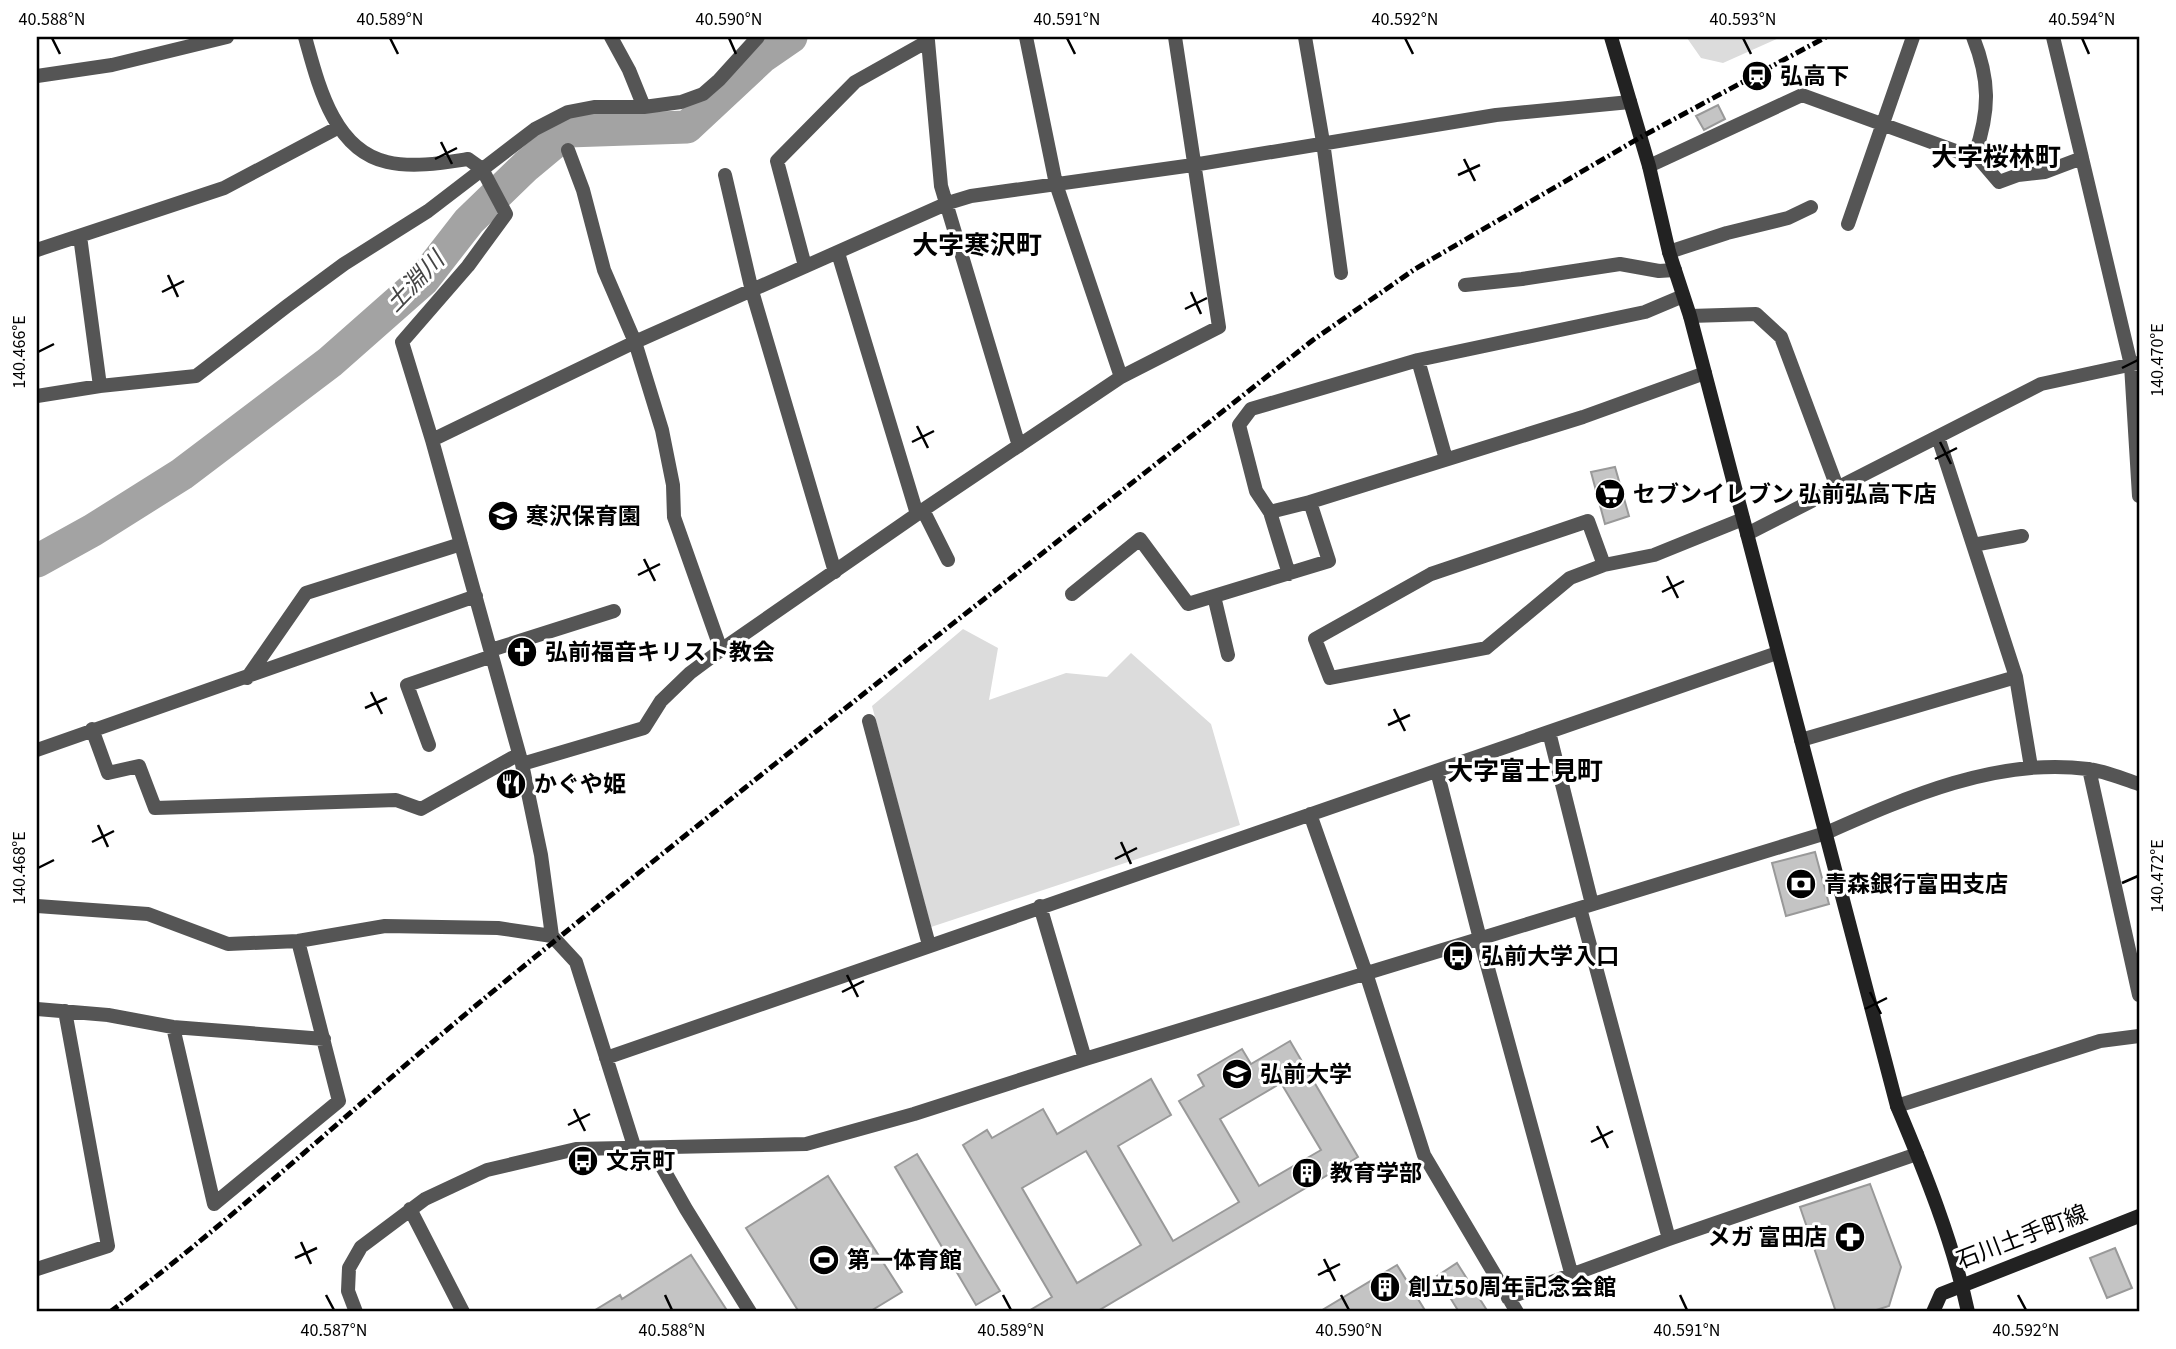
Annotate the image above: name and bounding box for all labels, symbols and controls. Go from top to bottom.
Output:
text: 40.588°N [19,7,85,32]
text: 40.589°N [357,7,423,32]
text: 40.590°N [696,7,762,32]
text: 40.591°N [1034,7,1100,32]
text: 40.592°N [1372,7,1438,32]
text: 40.593°N [1710,7,1776,32]
text: 40.594°N [2049,7,2115,32]
station icon: 弘高下 [1740,59,1774,93]
place label: 弘高下 [1780,60,1849,93]
district label: 大字桜林町 [1931,139,2061,176]
district label: 大字寒沢町 [912,227,1042,264]
water label: 土淵川 [377,242,455,320]
text: 140.466°E [7,315,32,389]
text: 140.470°E [2145,323,2170,397]
supermarket icon: セブンイレブン 弘前弘高下店 [1593,477,1627,511]
place label: セブンイレブン 弘前弘高下店 [1633,478,1937,511]
school or university icon: 寒沢保育園 [486,499,520,533]
place label: 寒沢保育園 [526,500,641,533]
church icon: 弘前福音キリスト教会 [505,635,539,669]
place label: 弘前福音キリスト教会 [545,636,775,669]
district label: 大字富士見町 [1447,753,1603,790]
restaurant icon: かぐや姫 [494,767,528,801]
place label: かぐや姫 [534,768,626,801]
text: 140.468°E [7,831,32,905]
text: 140.472°E [2145,839,2170,913]
bank icon: 青森銀行富田支店 [1784,867,1818,901]
place label: 青森銀行富田支店 [1824,868,2008,901]
bus stop icon: 弘前大学入口 [1441,939,1475,973]
place label: 弘前大学入口 [1481,940,1619,973]
school or university icon: 弘前大学 [1220,1057,1254,1091]
place label: 弘前大学 [1260,1058,1352,1091]
bus stop icon: 文京町 [566,1144,600,1178]
place label: 文京町 [606,1145,675,1178]
building icon: 教育学部 [1290,1156,1324,1190]
place label: 教育学部 [1330,1157,1422,1190]
street label: 石川土手町線 [1952,1197,2092,1277]
pharmacy icon: メガ 富田店 [1833,1220,1867,1254]
place label: メガ 富田店 [1707,1221,1827,1254]
sports icon: 第一体育館 [807,1243,841,1277]
place label: 第一体育館 [847,1244,962,1277]
building icon: 創立50周年記念会館 [1368,1270,1402,1304]
place label: 創立50周年記念会館 [1408,1271,1616,1304]
text: 40.587°N [301,1318,367,1343]
text: 40.588°N [639,1318,705,1343]
text: 40.589°N [978,1318,1044,1343]
text: 40.590°N [1316,1318,1382,1343]
text: 40.591°N [1654,1318,1720,1343]
text: 40.592°N [1993,1318,2059,1343]

